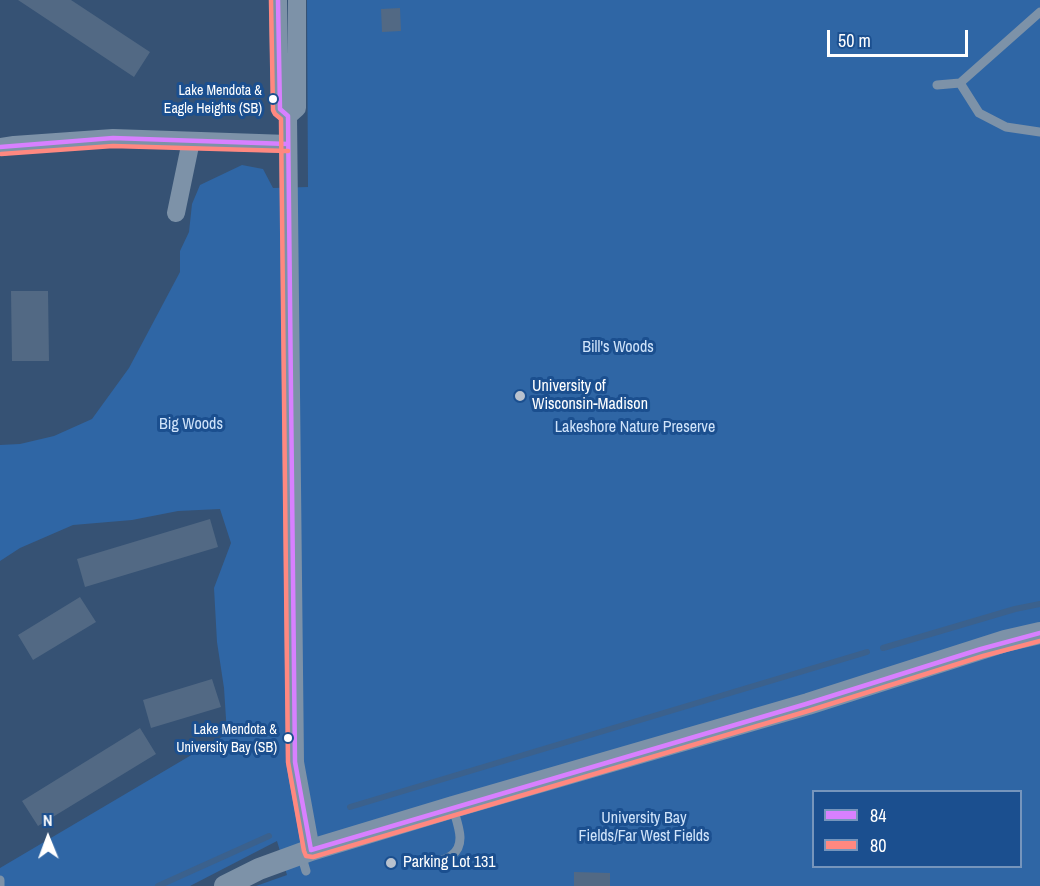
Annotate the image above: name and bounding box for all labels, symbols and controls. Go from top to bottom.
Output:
scale bar [830,18,971,56]
text: 50 m [838,28,871,53]
place label: Lake Mendota & Eagle Heights (SB) [164,83,262,116]
marker: Lake Mendota & Eagle Heights (SB) [267,93,279,105]
park label: Bill's Woods [582,338,654,358]
place label: University of Wisconsin-Madison [532,377,648,415]
marker: University of Wisconsin-Madison [513,389,527,403]
park label: Big Woods [159,415,223,435]
park label: Lakeshore Nature Preserve [555,418,715,438]
place label: Lake Mendota & University Bay (SB) [176,722,277,754]
marker: Lake Mendota & University Bay (SB) [282,732,294,744]
legend [812,790,1022,868]
text: 84 [870,803,886,828]
north arrow [18,808,78,868]
text: N [43,809,53,831]
park label: University Bay Fields/Far West Fields [578,809,710,847]
text: 80 [870,833,886,858]
place label: Parking Lot 131 [403,853,496,873]
marker: Parking Lot 131 [384,856,398,870]

